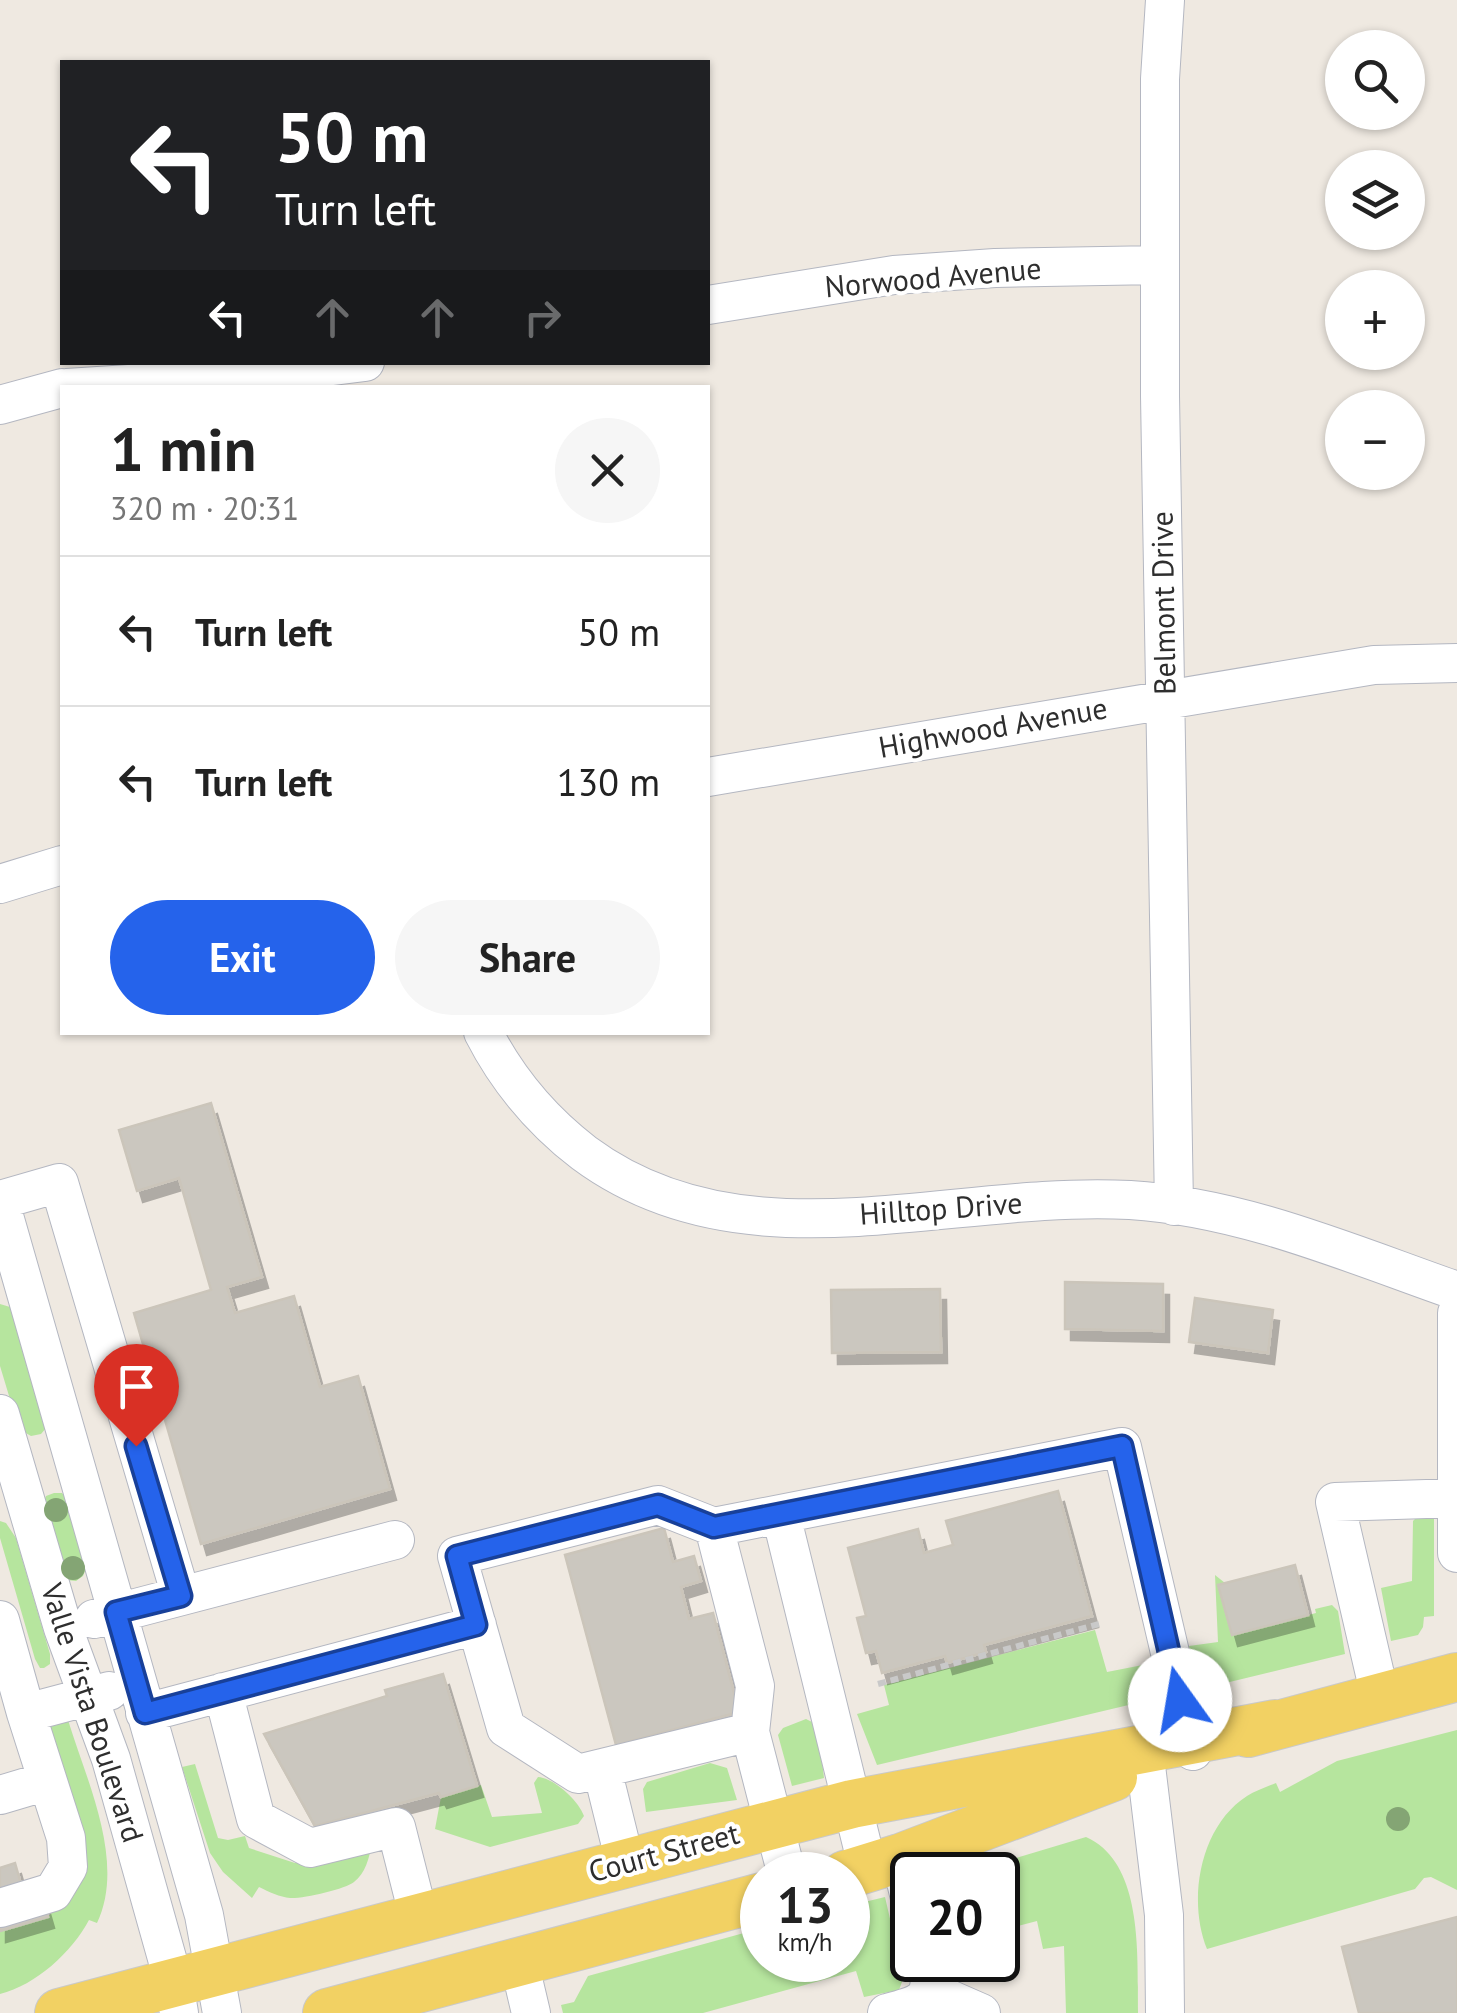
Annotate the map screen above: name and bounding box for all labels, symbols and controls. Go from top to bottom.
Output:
map controls [1325,30,1425,490]
button: search [1325,30,1425,130]
text: 50 m [275,91,428,181]
icon: left [110,100,240,230]
button: layers [1325,150,1425,250]
text: Turn left [275,179,436,237]
street label: Norwood Avenue [823,248,1043,305]
button: + [1325,270,1425,370]
icon: left [200,290,255,345]
icon: ahead [305,290,360,345]
icon: ahead [410,290,465,345]
icon: right [515,290,570,345]
button: − [1325,390,1425,490]
text: 1 min [110,410,256,488]
button: close [555,418,660,523]
text: 320 m · 20:31 [110,487,299,529]
street label: Belmont Drive [1141,511,1184,695]
icon: left [110,604,165,659]
text: Turn left [195,607,332,656]
text: 50 m [578,607,660,656]
street label: Highwood Avenue [875,687,1110,766]
icon: left [110,754,165,809]
text: Turn left [195,757,332,806]
text: 130 m [557,757,660,806]
button: Exit [110,900,375,1015]
button: Share [395,900,660,1015]
street label: Hilltop Drive [858,1182,1024,1233]
pin [94,1344,179,1447]
icon: arrive [109,1359,164,1414]
street label: Valle Vista Boulevard [33,1577,154,1847]
position arrow [1128,1648,1232,1752]
street label: Court Street [584,1813,743,1890]
speed limit sign: 20 [890,1852,1020,1982]
text: 13 [777,1872,833,1937]
text: km/h [778,1926,832,1958]

